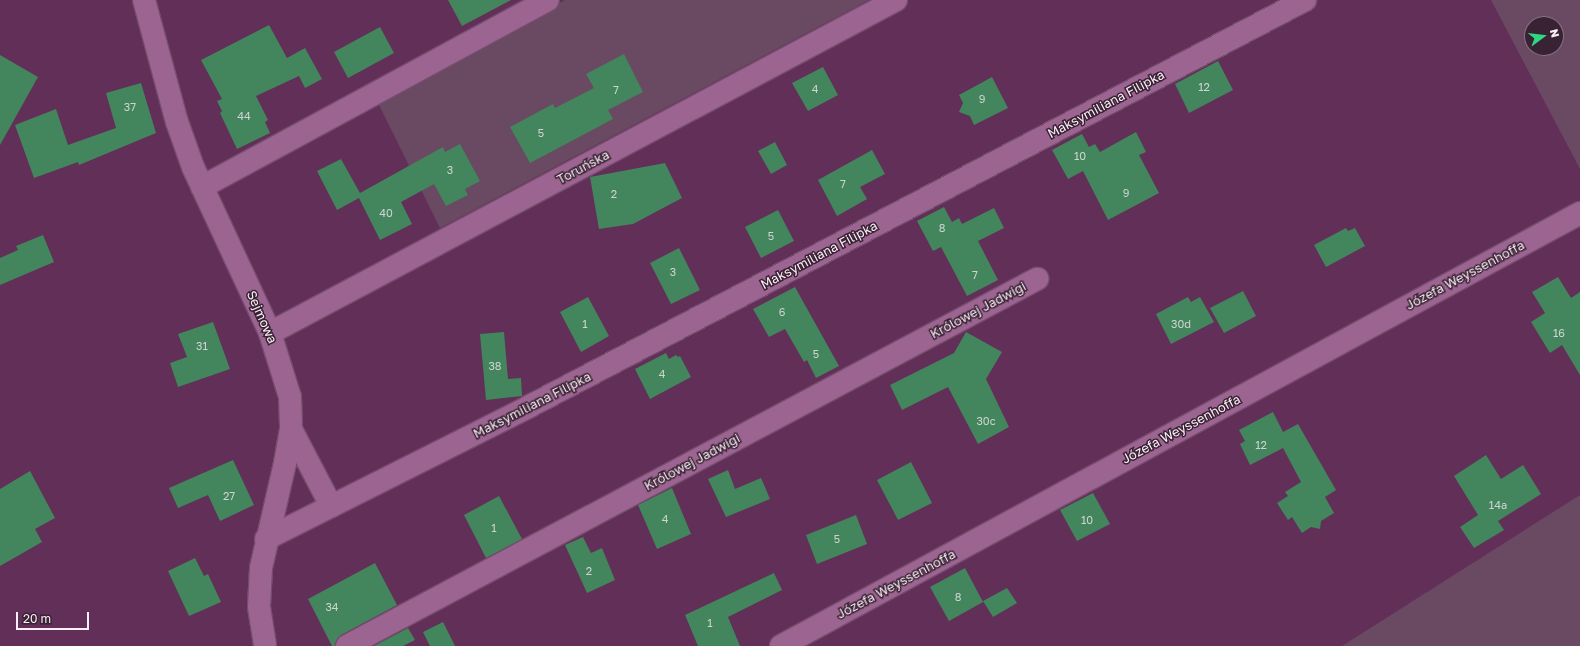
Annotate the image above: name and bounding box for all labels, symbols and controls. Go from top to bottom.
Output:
north arrow [1524,16,1564,56]
text: N [1548,27,1562,39]
street label: Maksymiliana Filipka [1045,67,1167,141]
house number: 12 [1198,80,1210,94]
house number: 4 [812,82,818,96]
house number: 7 [613,83,619,97]
house number: 9 [979,92,985,106]
house number: 37 [124,100,136,114]
house number: 44 [237,109,251,123]
house number: 5 [538,126,544,140]
street label: Toruńska [554,147,612,187]
house number: 10 [1074,149,1086,163]
house number: 3 [447,163,453,177]
house number: 7 [840,177,846,191]
house number: 9 [1123,186,1129,200]
house number: 2 [611,187,617,201]
house number: 40 [379,206,393,220]
street label: Maksymiliana Filipka [758,218,880,292]
house number: 8 [939,221,945,235]
house number: 5 [768,229,774,243]
street label: Józefa Weyssenhoffa [1403,237,1527,313]
house number: 3 [670,265,676,279]
house number: 7 [972,268,978,282]
street label: Królowej Jadwigi [927,278,1029,342]
street label: Sejmowa [243,288,281,346]
house number: 6 [779,305,785,319]
house number: 1 [582,317,588,331]
house number: 30d [1171,317,1191,331]
house number: 16 [1553,326,1565,340]
house number: 31 [196,339,208,353]
house number: 5 [813,347,819,361]
house number: 38 [488,359,502,373]
house number: 4 [659,367,665,381]
street label: Maksymiliana Filipka [471,369,593,441]
street label: Józefa Weyssenhoffa [1119,391,1243,467]
house number: 30c [976,414,996,428]
street label: Królowej Jadwigi [641,430,743,494]
house number: 12 [1255,438,1267,452]
house number: 27 [223,489,235,503]
house number: 14a [1489,498,1507,512]
house number: 4 [662,512,668,526]
house number: 10 [1081,513,1093,527]
house number: 1 [491,521,497,535]
house number: 5 [834,532,840,546]
street label: Józefa Weyssenhoffa [834,546,958,622]
house number: 2 [586,564,592,578]
house number: 8 [955,590,961,604]
house number: 34 [325,600,339,614]
scale bar [18,604,91,630]
text: 20 m [23,611,51,626]
house number: 1 [707,616,713,630]

